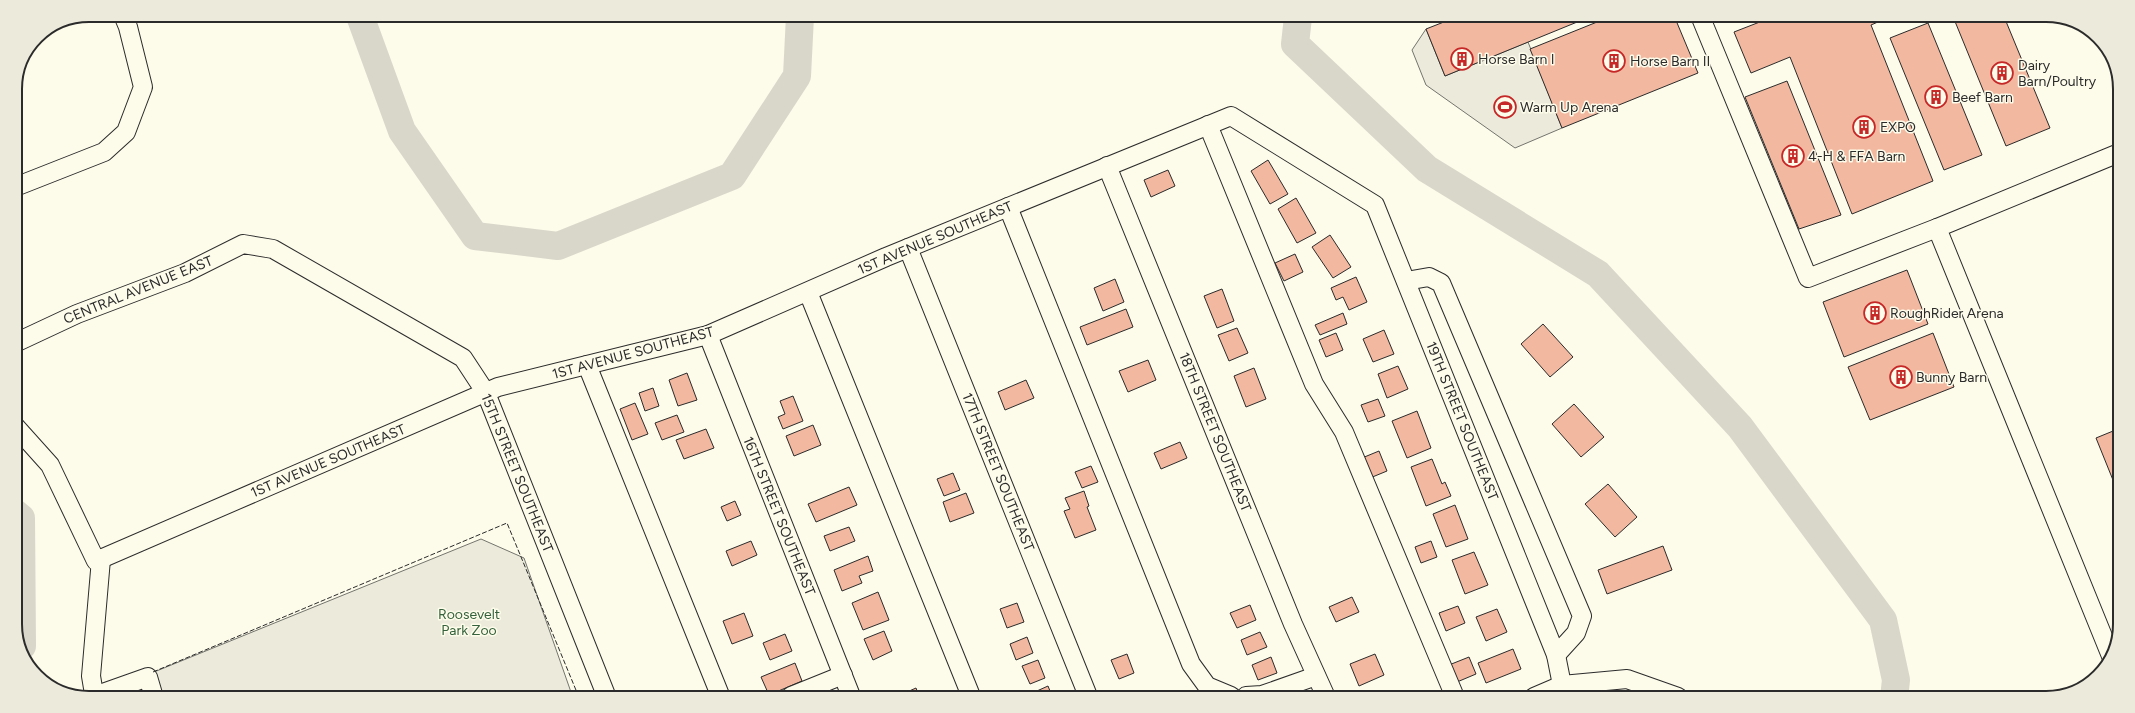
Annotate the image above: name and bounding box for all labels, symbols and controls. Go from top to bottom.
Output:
building icon: Horse Barn I [1449,46,1475,72]
building icon: Horse Barn II [1601,48,1627,74]
place label: Horse Barn I [1478,51,1554,68]
place label: Horse Barn II [1630,53,1710,70]
place label: Dairy Barn/Poultry [2018,57,2097,90]
building icon: Dairy Barn/Poultry [1989,60,2015,86]
building icon: Beef Barn [1923,84,1949,110]
place label: Beef Barn [1952,89,2013,106]
sports icon: Warm Up Arena [1492,94,1518,120]
place label: Warm Up Arena [1520,99,1619,116]
building icon: EXPO [1851,114,1877,140]
place label: EXPO [1880,119,1916,136]
building icon: 4-H & FFA Barn [1780,143,1806,169]
place label: 4-H & FFA Barn [1808,148,1906,165]
street label: 1ST AVENUE SOUTHEAST [855,198,1015,278]
street label: CENTRAL AVENUE EAST [61,252,215,328]
building icon: RoughRider Arena [1862,300,1888,326]
place label: RoughRider Arena [1890,305,2004,322]
street label: 1ST AVENUE SOUTHEAST [550,323,716,383]
street label: 19TH STREET SOUTHEAST [1422,339,1502,503]
street label: 18TH STREET SOUTHEAST [1175,350,1255,514]
building icon: Bunny Barn [1888,364,1914,390]
place label: Bunny Barn [1916,369,1987,386]
street label: 17TH STREET SOUTHEAST [958,390,1038,554]
street label: 15TH STREET SOUTHEAST [477,391,557,555]
street label: 1ST AVENUE SOUTHEAST [248,421,408,501]
street label: 16TH STREET SOUTHEAST [739,434,819,598]
park label: Roosevelt Park Zoo [438,606,500,639]

